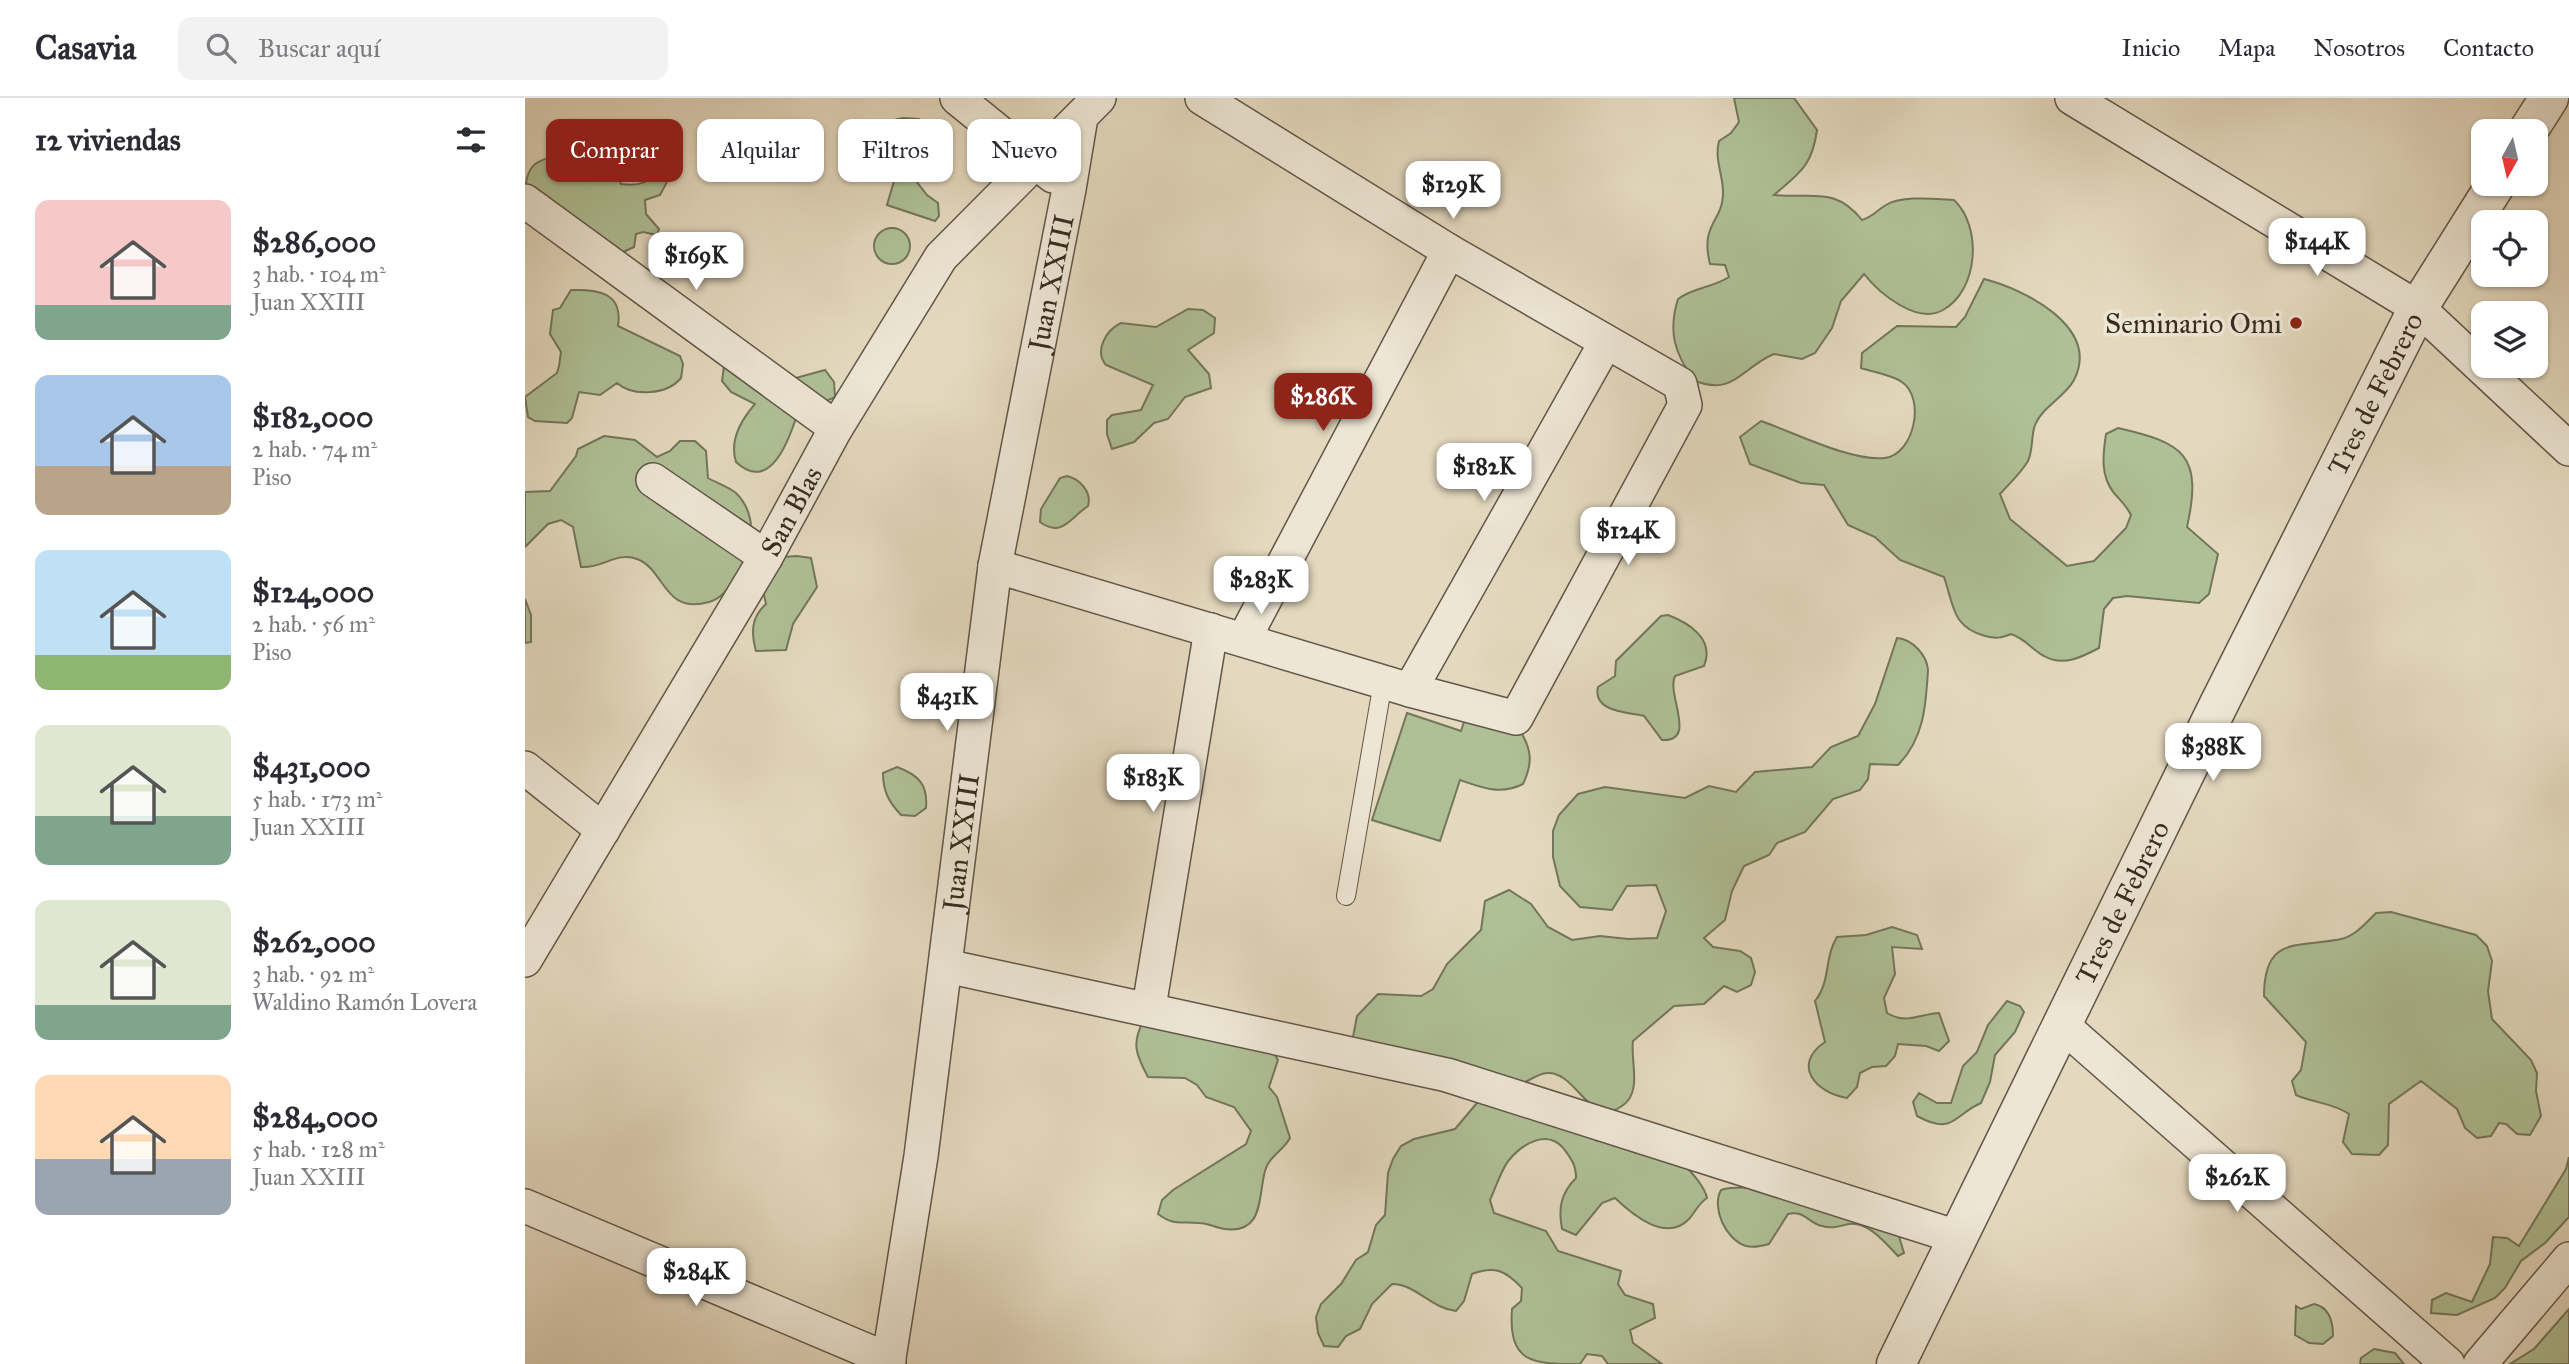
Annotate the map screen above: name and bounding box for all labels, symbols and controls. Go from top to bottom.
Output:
search box [178,17,668,80]
text: Casavia [35,28,136,68]
icon: search [202,29,240,67]
text: Buscar aquí [258,32,380,64]
text: Inicio [2122,33,2180,63]
text: Mapa [2218,33,2275,63]
text: Nosotros [2313,33,2405,63]
text: Contacto [2443,33,2534,63]
chip: Comprar [546,119,683,182]
chip: Alquilar [697,119,824,182]
chip: Filtros [838,119,953,182]
chip: Nuevo [967,119,1081,182]
north arrow [2471,119,2548,196]
map controls [2471,119,2548,378]
icon: filters [452,121,490,159]
text: 12 viviendas [35,122,181,158]
pin: $129K [1404,162,1502,221]
text: $129K [1422,170,1484,198]
button: locate [2471,210,2548,287]
street label: Juan XXIII [1020,211,1081,357]
pin: $144K [2268,218,2366,278]
text: $286,000 [252,224,376,260]
text: $144K [2285,227,2349,255]
icon: home [91,228,175,312]
pin: $169K [647,232,745,292]
text: $169K [664,241,728,269]
text: 3 hab. · 104 m² [252,260,386,288]
text: Juan XXIII [252,288,365,316]
button: layers [2471,301,2548,378]
place label: Seminario Omi [2105,306,2282,341]
street label: Tres de Febrero [2319,306,2431,481]
marker: Seminario Omi [2288,315,2304,331]
pin: $286K [1274,374,1372,433]
text: $286K [1290,382,1356,410]
text: $182,000 [252,399,373,435]
icon: home [91,403,175,487]
text: 2 hab. · 74 m² [252,435,377,463]
pin: $182K [1435,444,1533,503]
text: $182K [1453,452,1515,480]
street label: San Blas [752,460,830,562]
text: Piso [252,463,292,491]
pin: $124K [1579,508,1677,567]
text: $124K [1596,516,1660,544]
pin: $283K [1212,556,1310,616]
text: $283K [1230,565,1292,593]
text: $124,000 [252,574,374,610]
icon: home [91,578,175,662]
text: 2 hab. · 56 m² [252,610,375,638]
text: Piso [252,638,292,666]
pin: $431K [898,674,996,733]
text: $431K [916,682,978,710]
pin: $388K [2164,724,2262,783]
text: $388K [2181,732,2245,760]
text: $431,000 [252,749,371,785]
icon: home [91,753,175,837]
pin: $183K [1104,754,1202,814]
text: $183K [1123,763,1183,791]
street label: Juan XXIII [934,771,986,916]
text: 5 hab. · 173 m² [252,785,383,813]
text: Juan XXIII [252,813,365,841]
street label: Tres de Febrero [2067,815,2177,990]
text: $262,000 [252,924,376,960]
icon: home [91,928,175,1012]
text: 3 hab. · 92 m² [252,960,374,988]
text: Waldino Ramón Lovera [252,988,477,1016]
text: $284,000 [252,1099,378,1135]
icon: home [91,1103,175,1187]
text: 5 hab. · 128 m² [252,1135,385,1163]
pin: $262K [2188,1154,2286,1214]
text: Juan XXIII [252,1163,365,1191]
text: $262K [2205,1163,2269,1191]
pin: $284K [647,1248,745,1308]
text: $284K [663,1257,729,1285]

